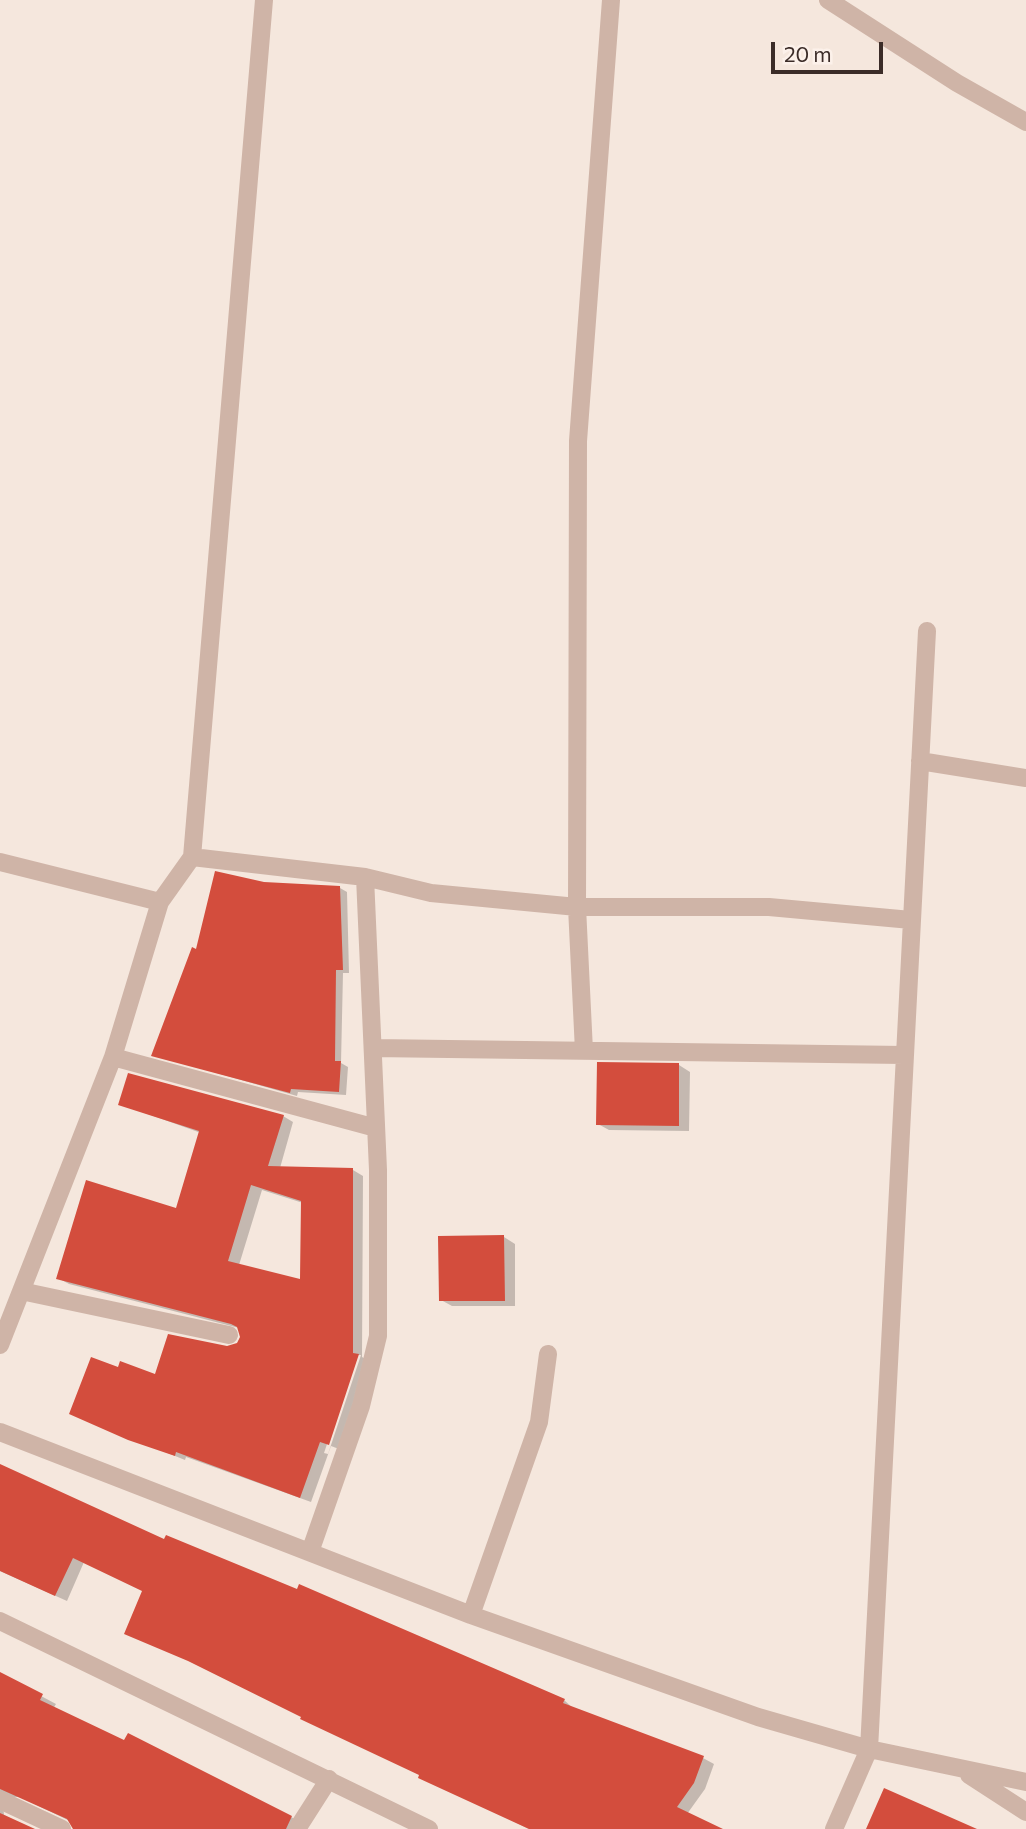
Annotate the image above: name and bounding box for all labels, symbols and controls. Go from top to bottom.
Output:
scale bar [774,28,886,72]
text: 20 m [784,41,832,66]

